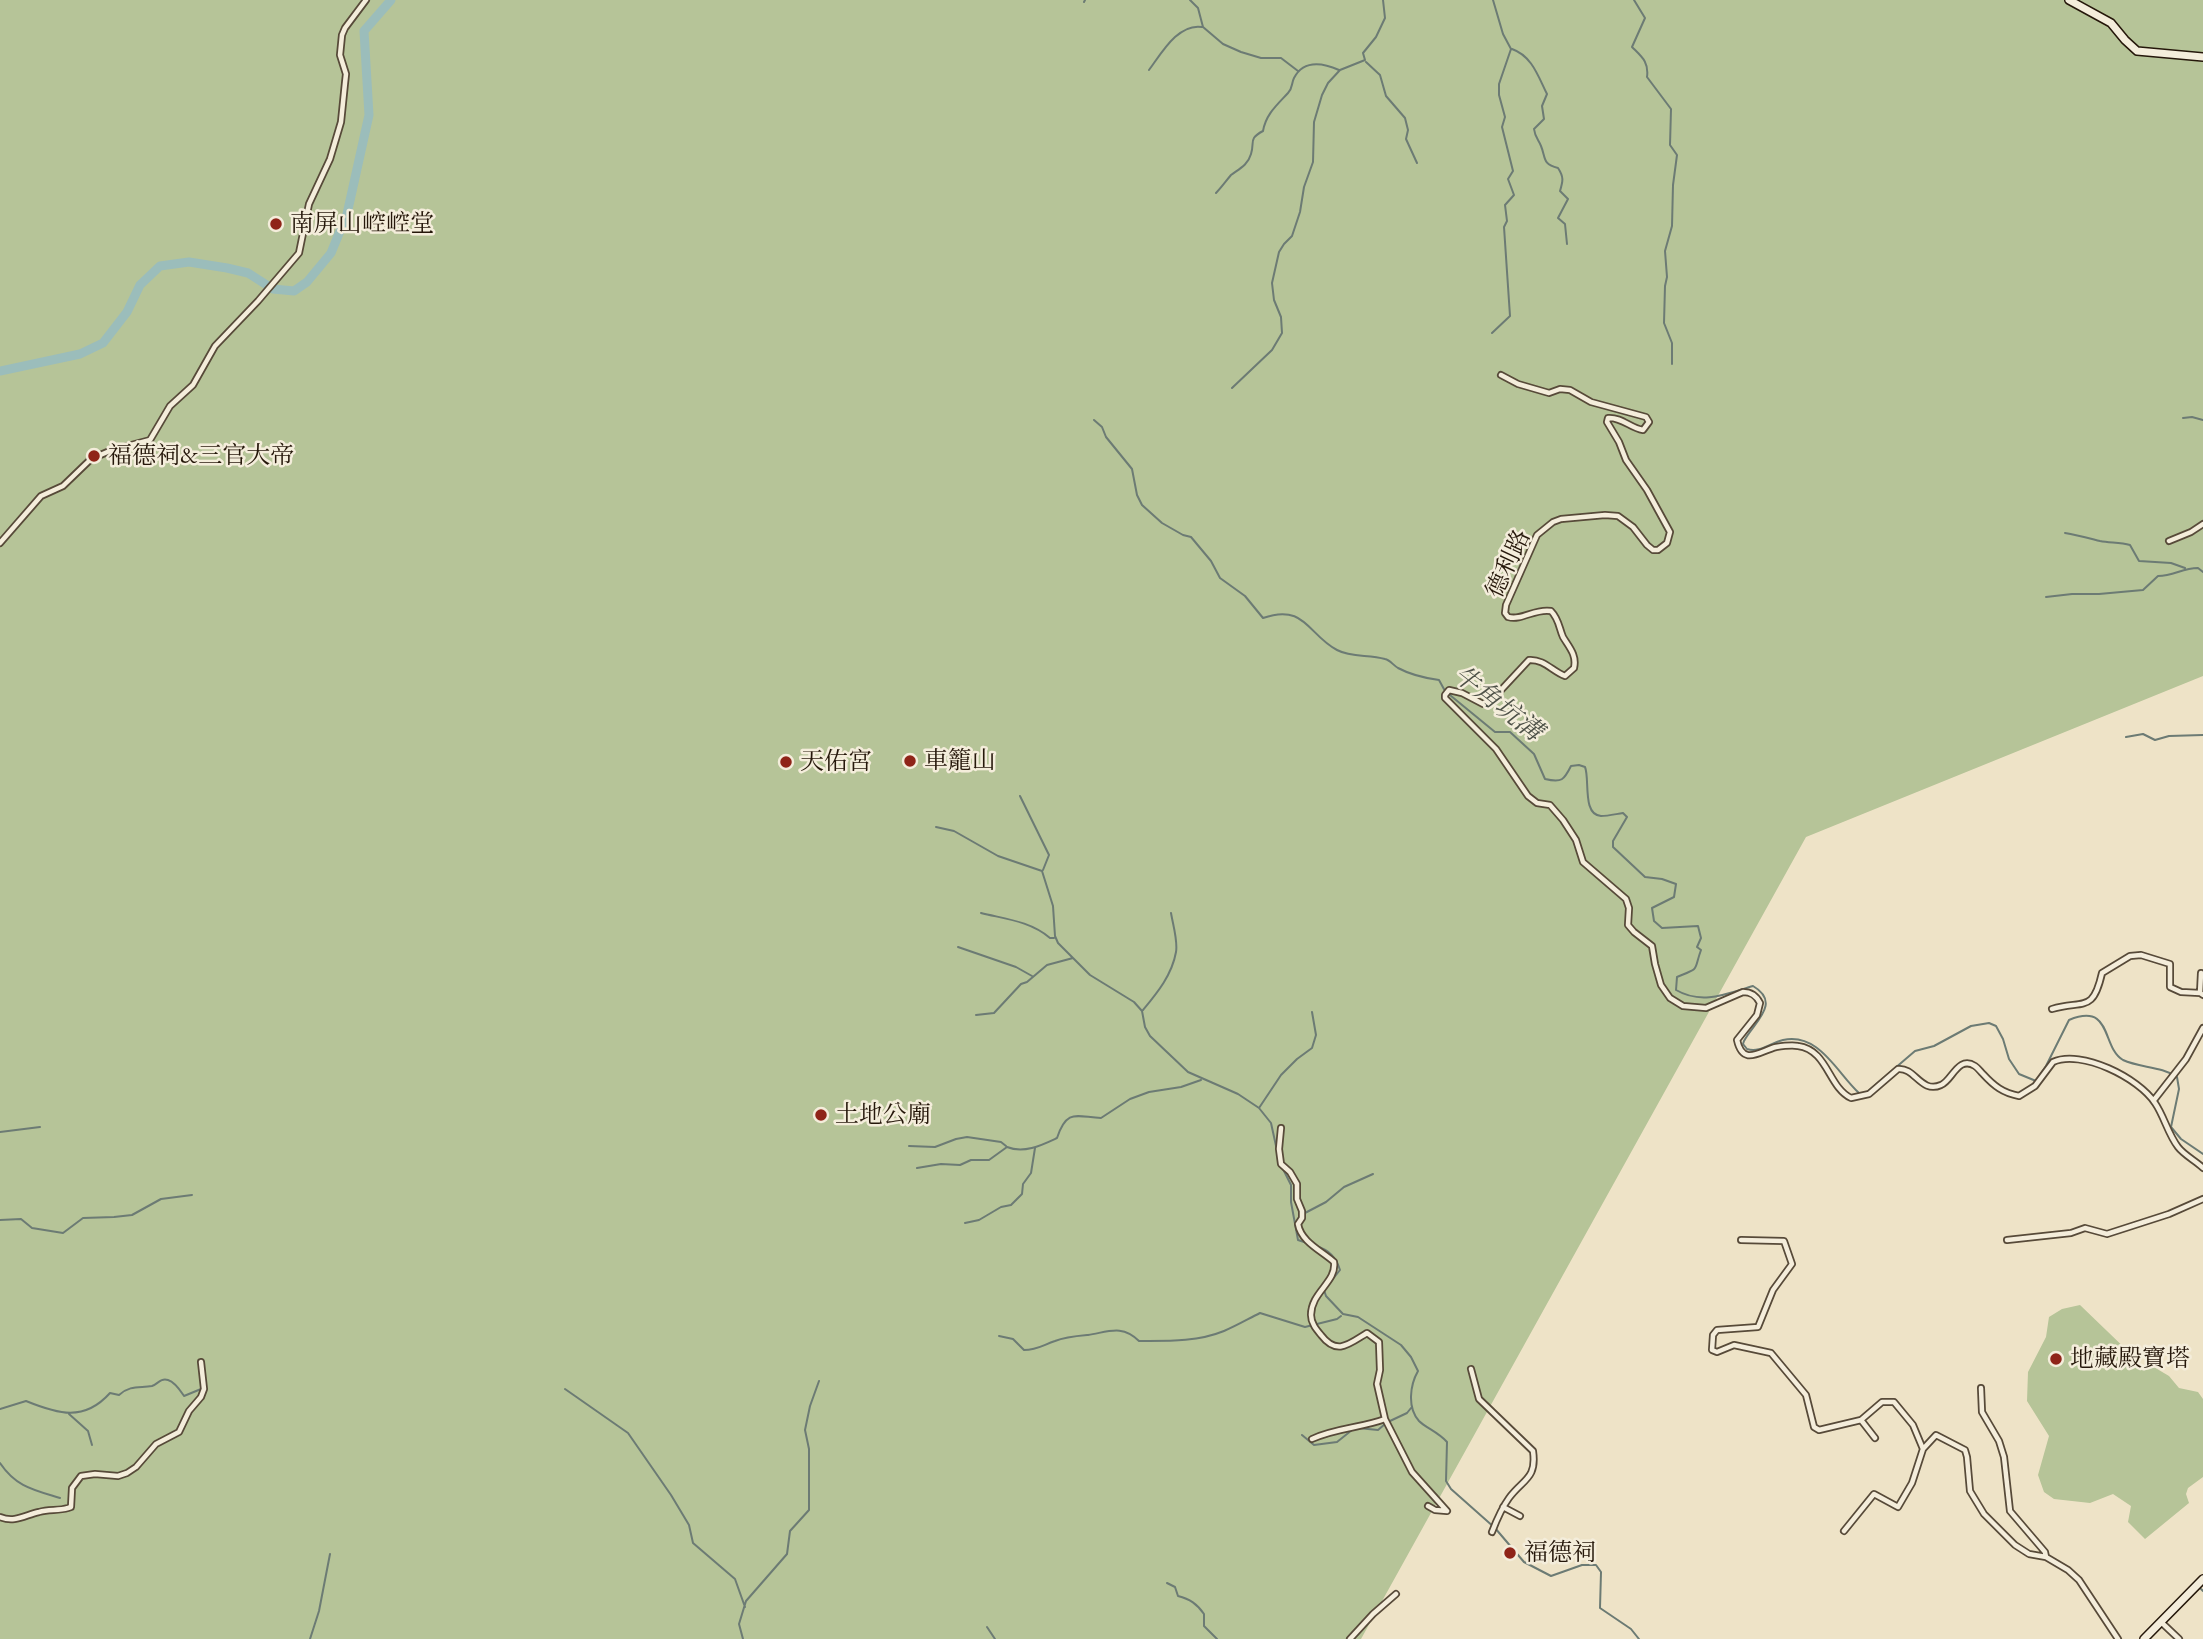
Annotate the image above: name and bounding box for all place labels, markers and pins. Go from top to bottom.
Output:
place label: 南屏山崆崆堂 [290,210,434,238]
marker: 南屏山崆崆堂 [268,216,284,232]
place label: 福德祠&三官大帝 [108,442,294,470]
marker: 福德祠&三官大帝 [86,448,102,464]
place label: 車籠山 [924,747,996,775]
place label: 天佑宮 [800,748,872,776]
marker: 車籠山 [902,753,918,769]
marker: 天佑宮 [778,754,794,770]
place label: 土地公廟 [835,1101,931,1129]
marker: 土地公廟 [813,1107,829,1123]
place label: 地藏殿寶塔 [2070,1345,2190,1373]
marker: 地藏殿寶塔 [2048,1351,2064,1367]
place label: 福德祠 [1524,1539,1596,1567]
marker: 福德祠 [1502,1545,1518,1561]

